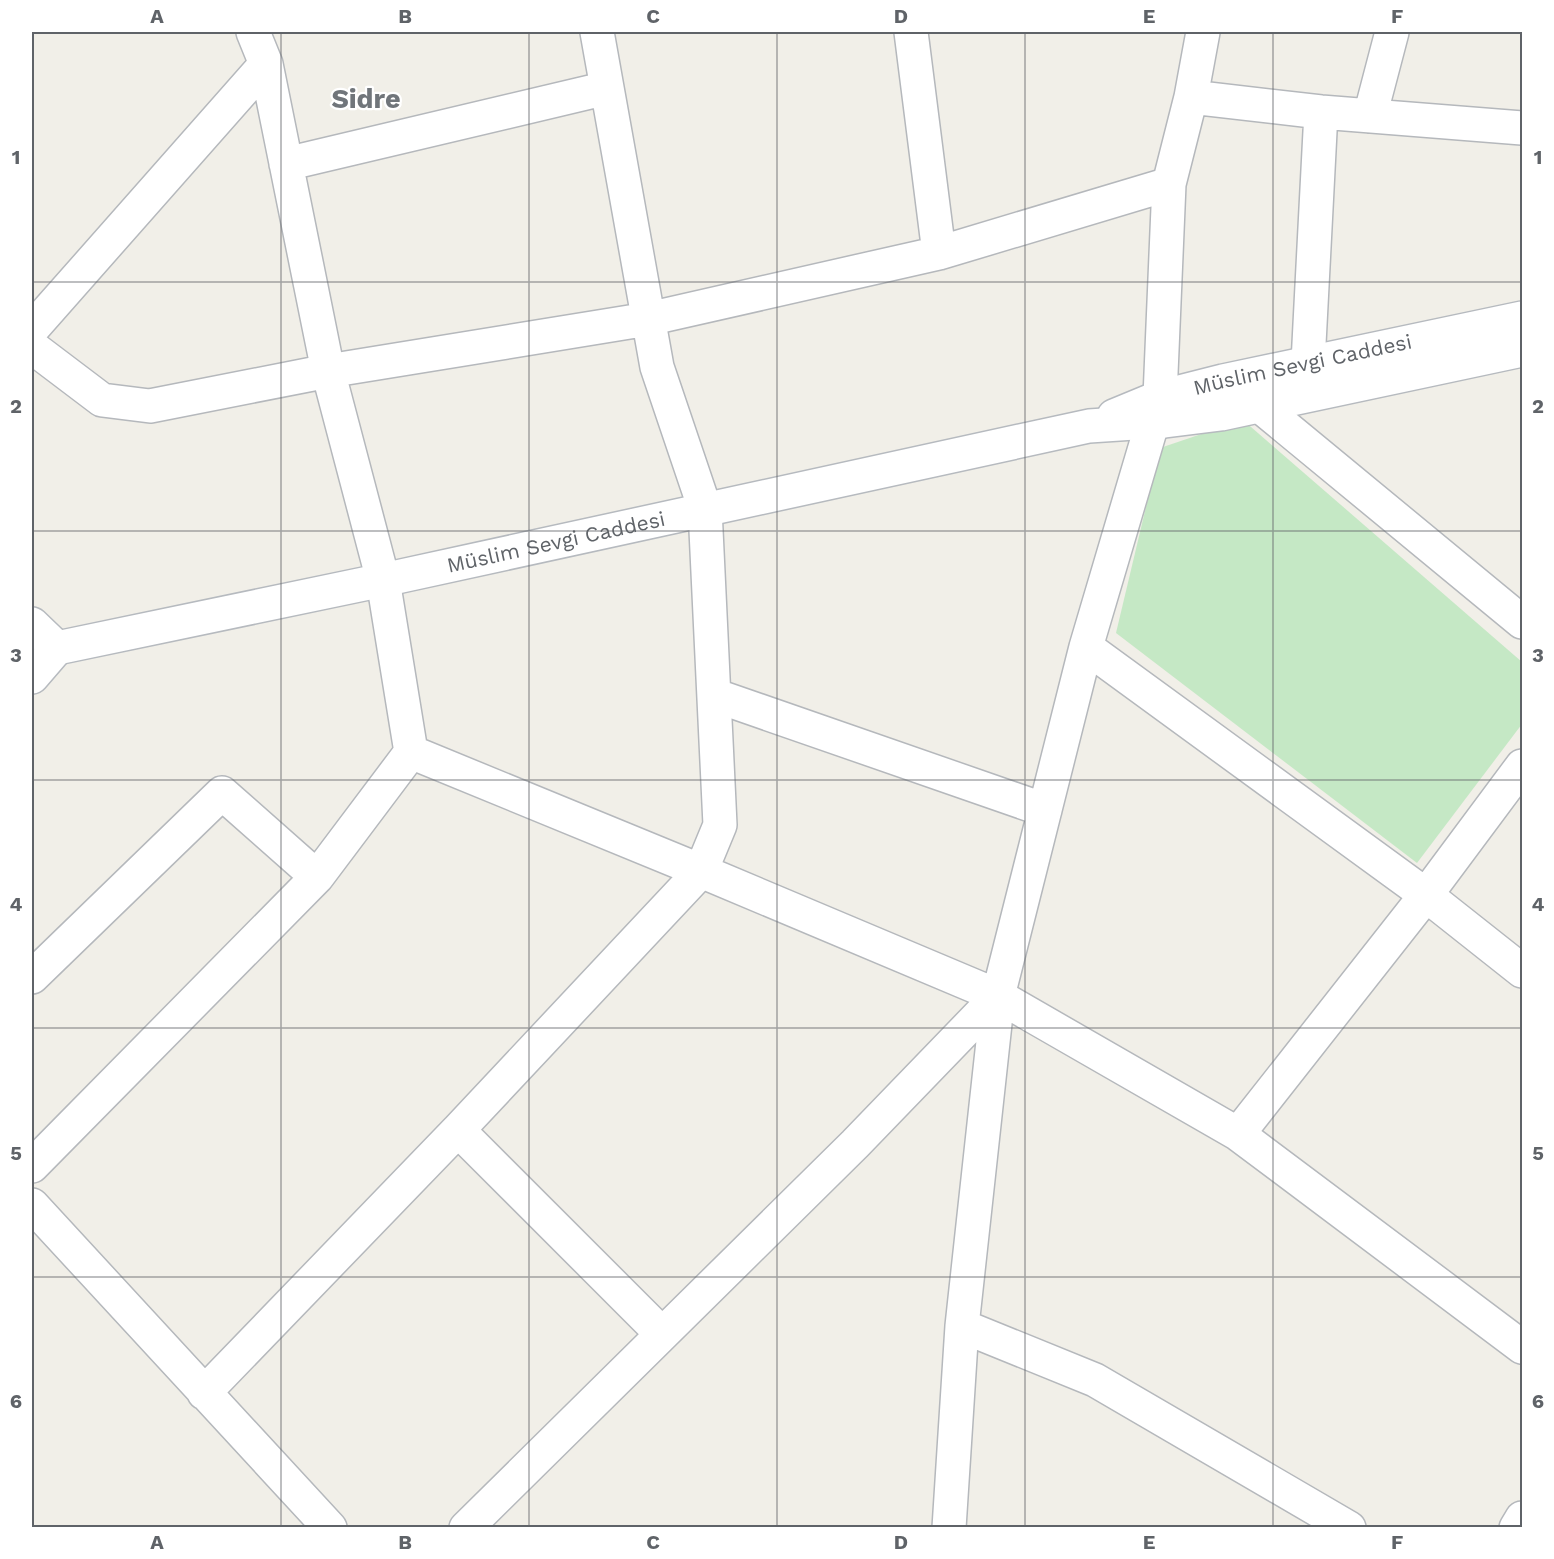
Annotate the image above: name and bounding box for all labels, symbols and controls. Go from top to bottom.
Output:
text: A [150,4,164,28]
text: B [398,4,412,28]
text: C [646,4,660,28]
text: D [894,4,908,28]
text: E [1143,4,1155,28]
text: F [1391,4,1403,28]
district label: Sidre [331,83,401,115]
text: 1 [12,145,20,169]
text: 1 [1534,145,1542,169]
street label: Müslim Sevgi Caddesi [1191,329,1414,400]
text: 2 [10,394,22,418]
text: 2 [1532,394,1544,418]
street label: Müslim Sevgi Caddesi [444,506,667,578]
text: 3 [10,643,22,667]
text: 3 [1532,643,1544,667]
text: 4 [10,892,23,916]
text: 4 [1532,892,1545,916]
text: 5 [10,1141,22,1165]
text: 5 [1532,1141,1544,1165]
text: 6 [10,1389,22,1413]
text: 6 [1532,1389,1544,1413]
text: A [150,1530,164,1554]
text: B [398,1530,412,1554]
text: C [646,1530,660,1554]
text: D [894,1530,908,1554]
text: E [1143,1530,1155,1554]
text: F [1391,1530,1403,1554]

